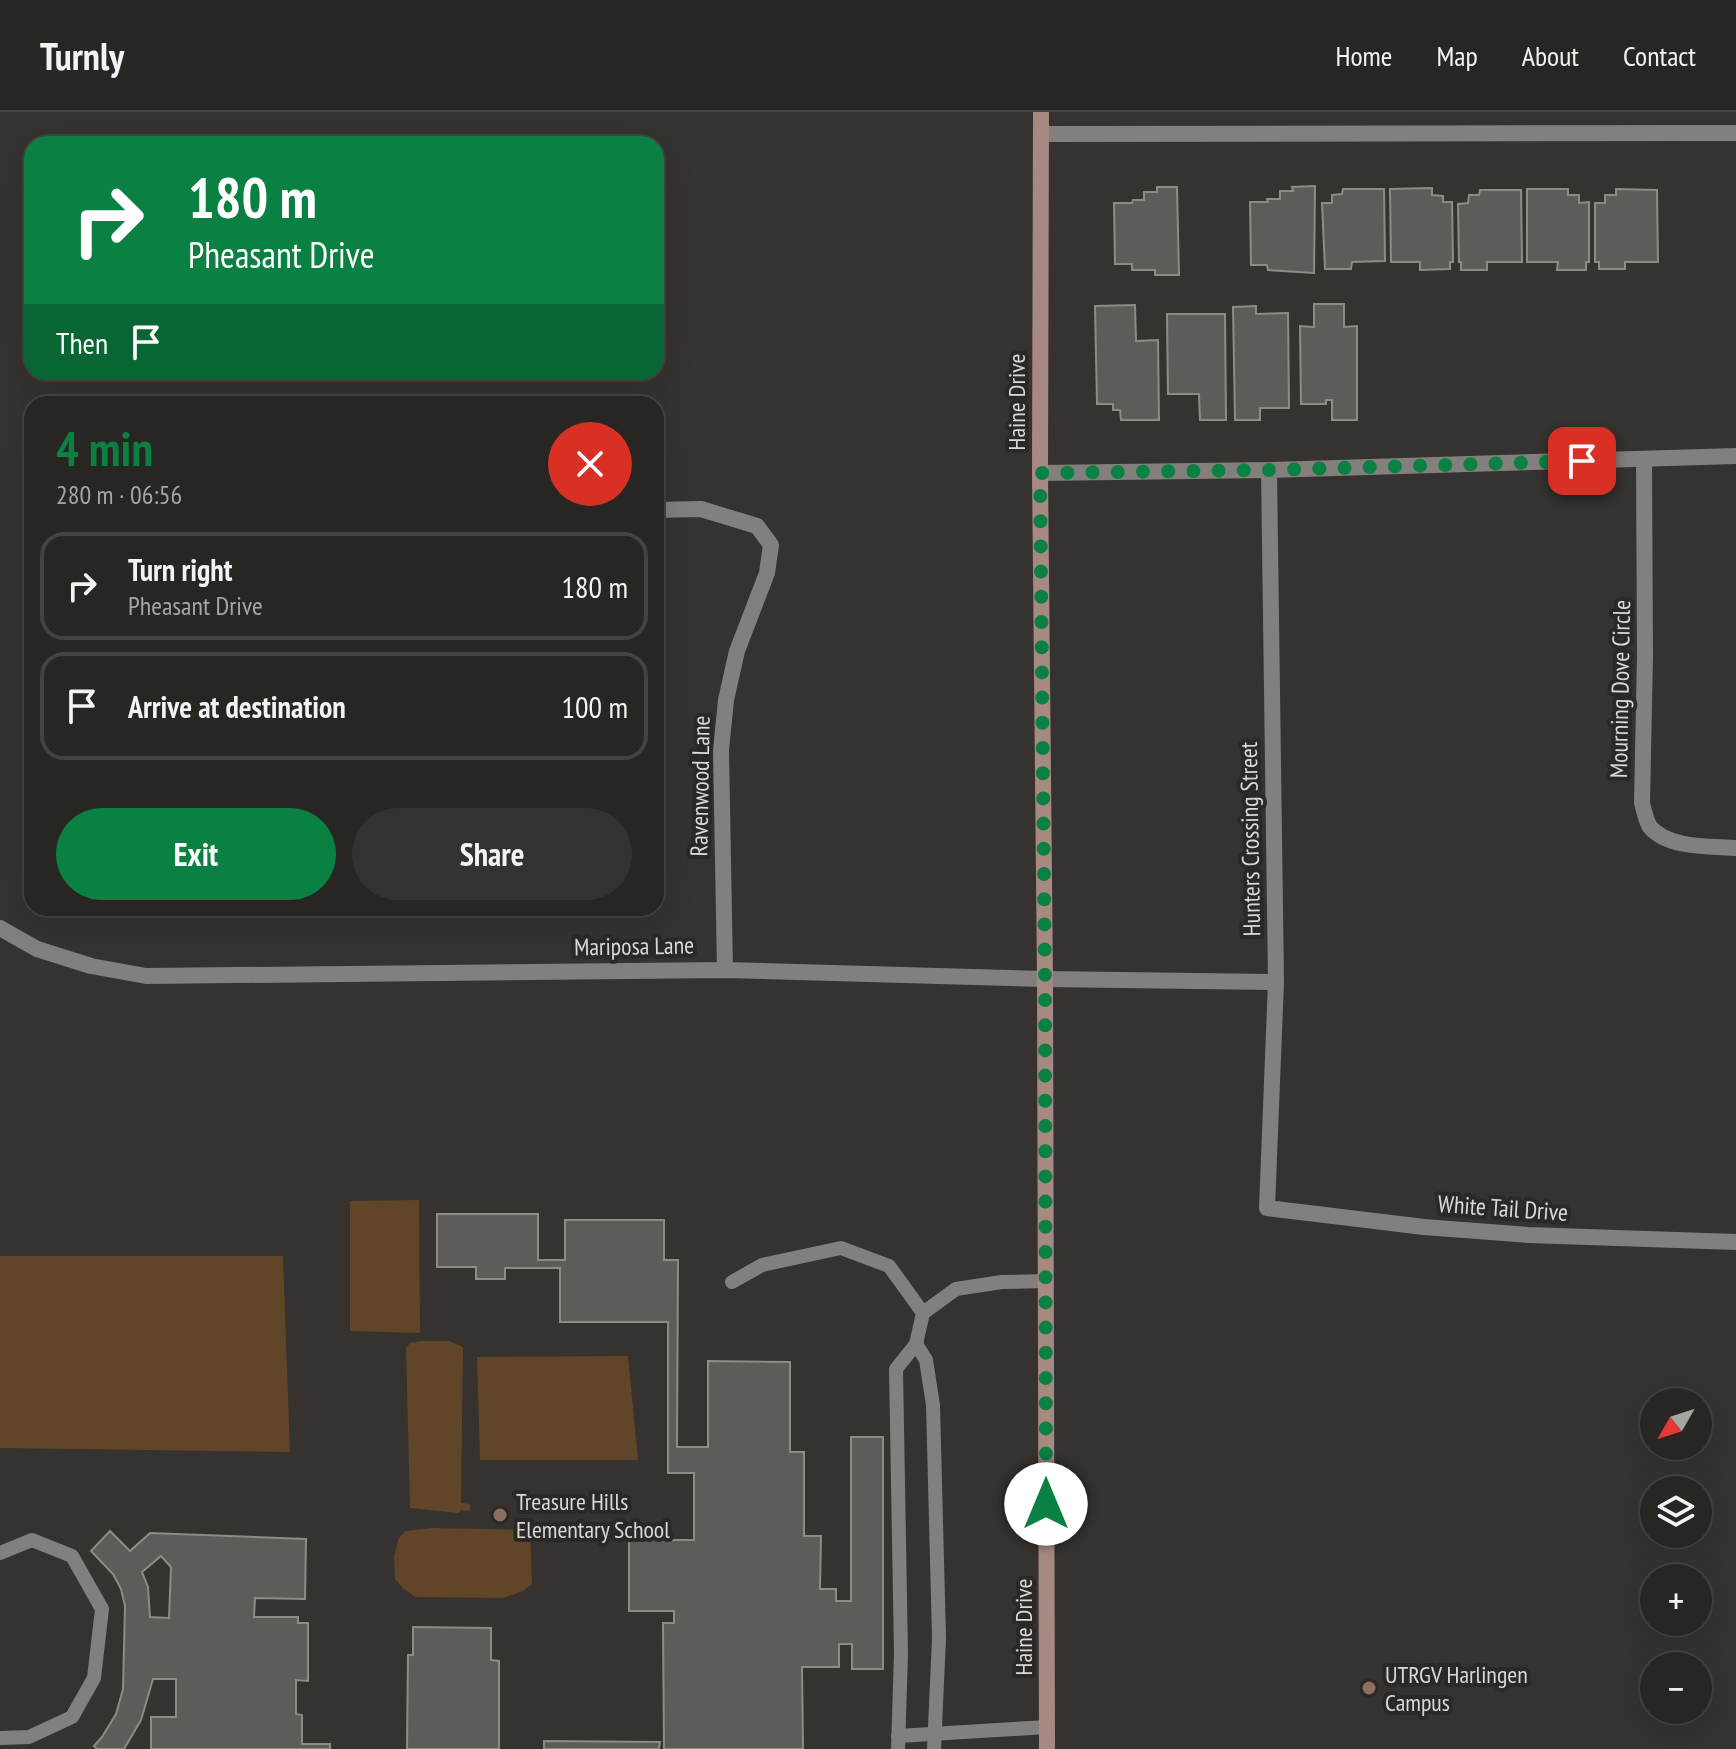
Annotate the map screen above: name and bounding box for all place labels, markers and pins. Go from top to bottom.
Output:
pin [1548,427,1616,495]
place label: Treasure Hills Elementary School [516,1486,670,1545]
marker: Treasure Hills Elementary School [491,1506,509,1524]
place label: UTRGV Harlingen Campus [1385,1659,1528,1718]
marker: UTRGV Harlingen Campus [1360,1679,1378,1697]

